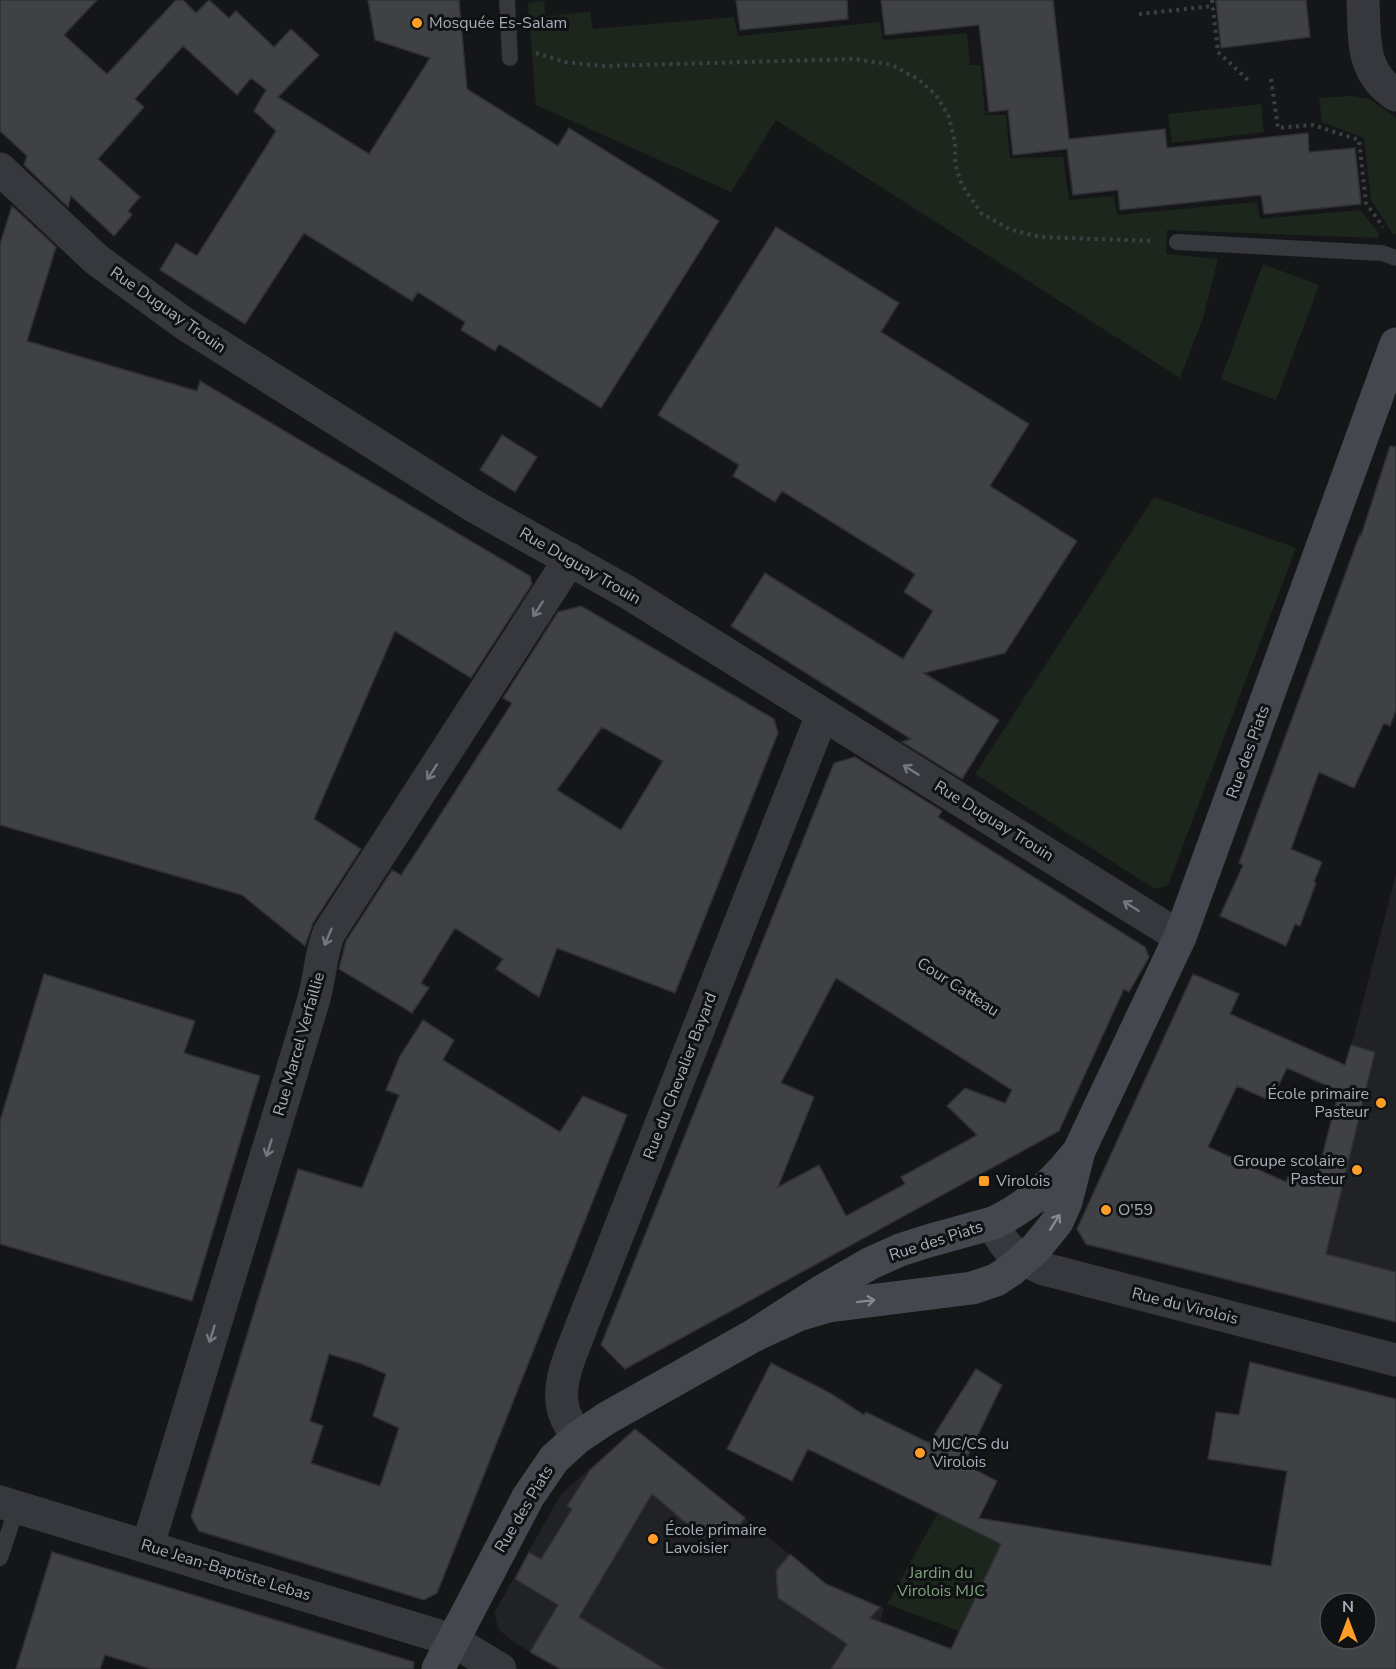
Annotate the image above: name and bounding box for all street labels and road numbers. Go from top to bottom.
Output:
street label: Rue Duguay Trouin [106,262,230,358]
street label: Rue Duguay Trouin [515,522,645,610]
street label: Rue des Piats [1221,702,1275,802]
street label: Rue Duguay Trouin [930,775,1058,867]
street label: Cour Catteau [913,952,1003,1022]
street label: Rue Marcel Verfaillie [268,970,330,1118]
street label: Rue du Chevalier Bayard [638,989,722,1163]
street label: Rue des Piats [886,1215,986,1267]
street label: Rue du Virolois [1129,1282,1241,1330]
street label: Rue des Piats [489,1462,559,1556]
street label: Rue Jean-Baptiste Lebas [138,1534,314,1606]

